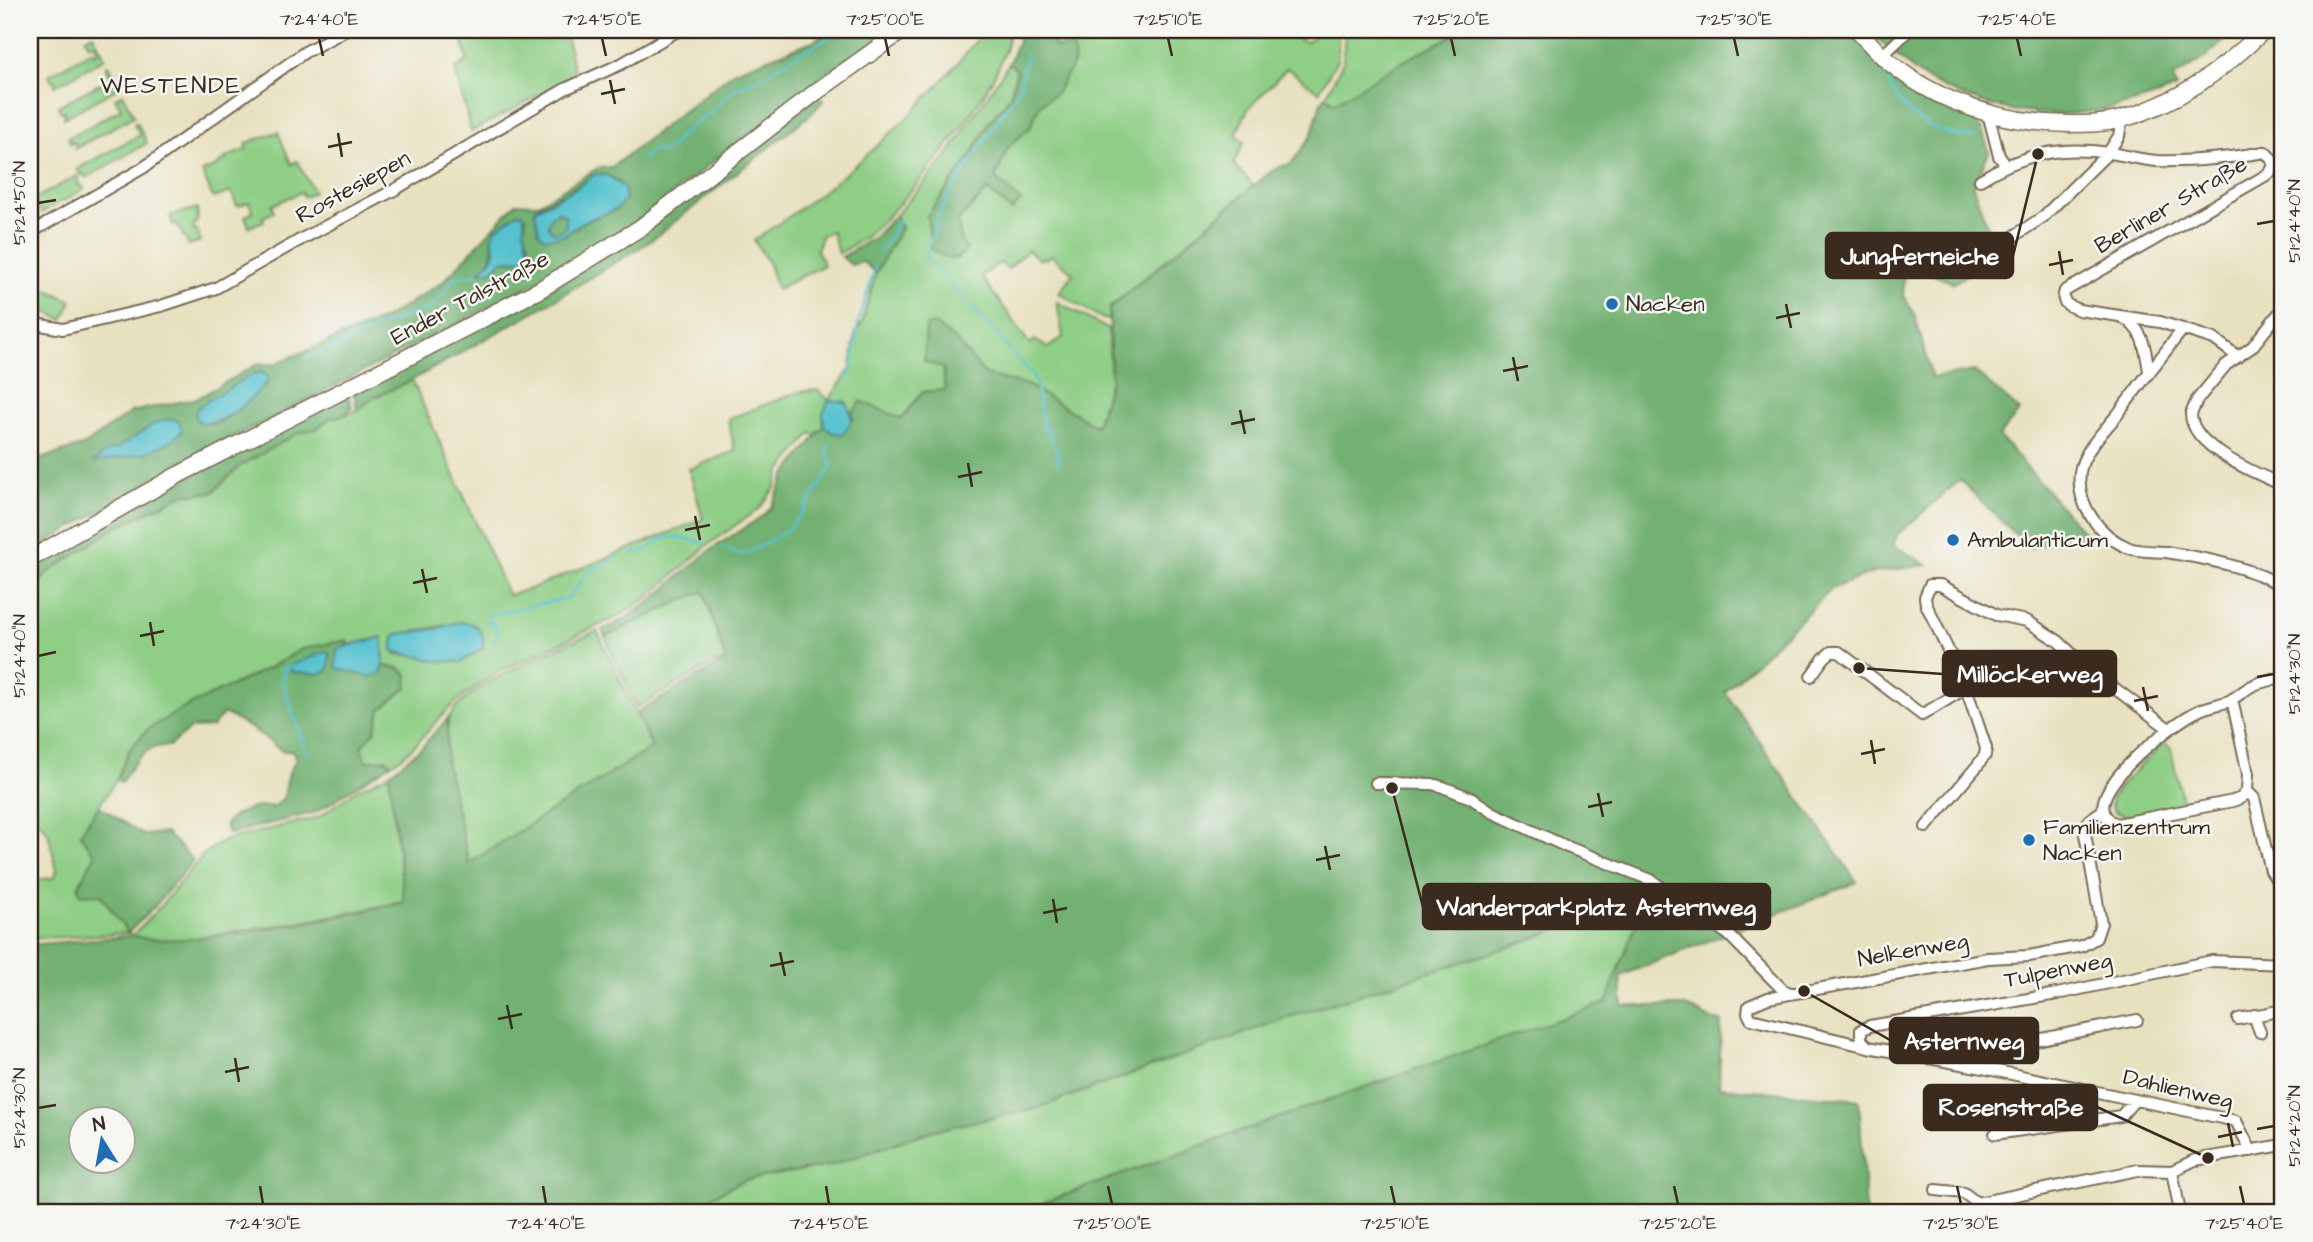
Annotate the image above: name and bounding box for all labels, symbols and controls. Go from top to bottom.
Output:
text: 7°24'40"E [279,7,359,32]
text: 7°24'50"E [562,7,642,32]
text: 7°25'00"E [846,7,925,32]
text: 7°25'10"E [1133,7,1203,32]
text: 7°25'20"E [1412,7,1490,32]
text: 7°25'30"E [1696,7,1773,32]
text: 7°25'40"E [1977,7,2057,32]
district label: WESTENDE [100,69,242,103]
street label: Rostesiepen [290,142,416,232]
street label: Berliner Straße [2089,148,2253,262]
text: 51°24'50"N [7,161,32,245]
text: 51°24'40"N [2282,179,2307,263]
callout: Jungferneiche [1826,233,2013,278]
text: Jungferneiche [1840,240,1999,275]
street label: Ender Talstraße [385,243,555,353]
place label: Nacken [1626,288,1705,320]
marker: Nacken [1604,296,1620,312]
place label: Ambulanticum [1967,524,2108,556]
marker: Ambulanticum [1945,532,1961,548]
text: 51°24'40"N [7,614,32,698]
text: 51°24'30"N [2282,634,2307,714]
callout: Millöckerweg [1943,651,2116,696]
text: Millöckerweg [1957,658,2103,693]
place label: Familienzentrum Nacken [2043,811,2210,869]
marker: Familienzentrum Nacken [2021,832,2037,848]
callout: Wanderparkplatz Asternweg [1423,884,1770,929]
text: Wanderparkplatz Asternweg [1435,891,1756,926]
street label: Nelkenweg [1855,925,1971,976]
street label: Tulpenweg [2001,944,2115,997]
callout: Asternweg [1890,1018,2038,1063]
text: Asternweg [1904,1025,2025,1060]
street label: Dahlienweg [2120,1061,2236,1118]
text: 51°24'30"N [7,1068,32,1148]
callout: Rosenstraße [1924,1085,2097,1130]
text: 51°24'20"N [2282,1085,2307,1167]
text: Rosenstraße [1939,1091,2083,1125]
north arrow [66,1106,136,1176]
text: N [91,1110,108,1139]
text: 7°24'30"E [225,1211,301,1236]
text: 7°24'40"E [506,1211,586,1236]
text: 7°24'50"E [789,1211,869,1236]
text: 7°25'00"E [1073,1211,1152,1236]
text: 7°25'10"E [1360,1211,1430,1236]
text: 7°25'20"E [1639,1211,1717,1236]
text: 7°25'30"E [1923,1211,2000,1236]
text: 7°25'40"E [2204,1211,2284,1236]

